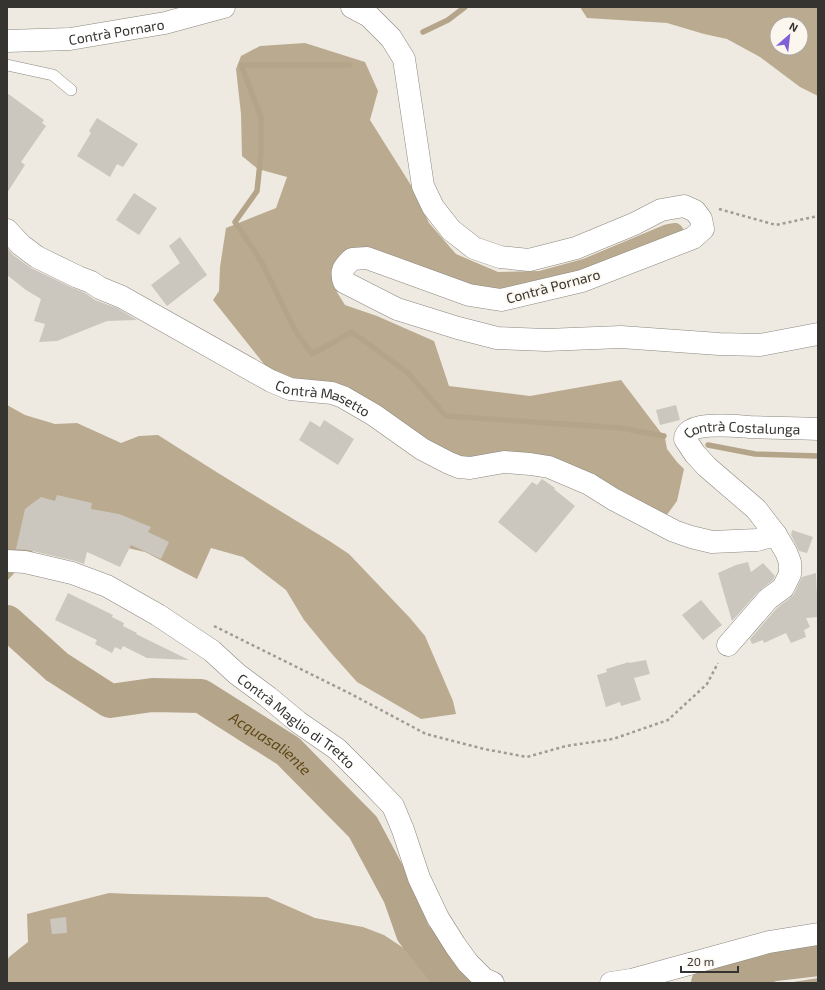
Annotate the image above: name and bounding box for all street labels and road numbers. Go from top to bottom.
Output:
street label: Contrà Pornaro [67,15,166,48]
street label: Contrà Pornaro [504,265,602,307]
street label: Contrà Masetto [273,375,374,420]
street label: Contrà Costalunga [679,417,800,441]
street label: Contrà Maglio di Tretto [235,669,360,772]

